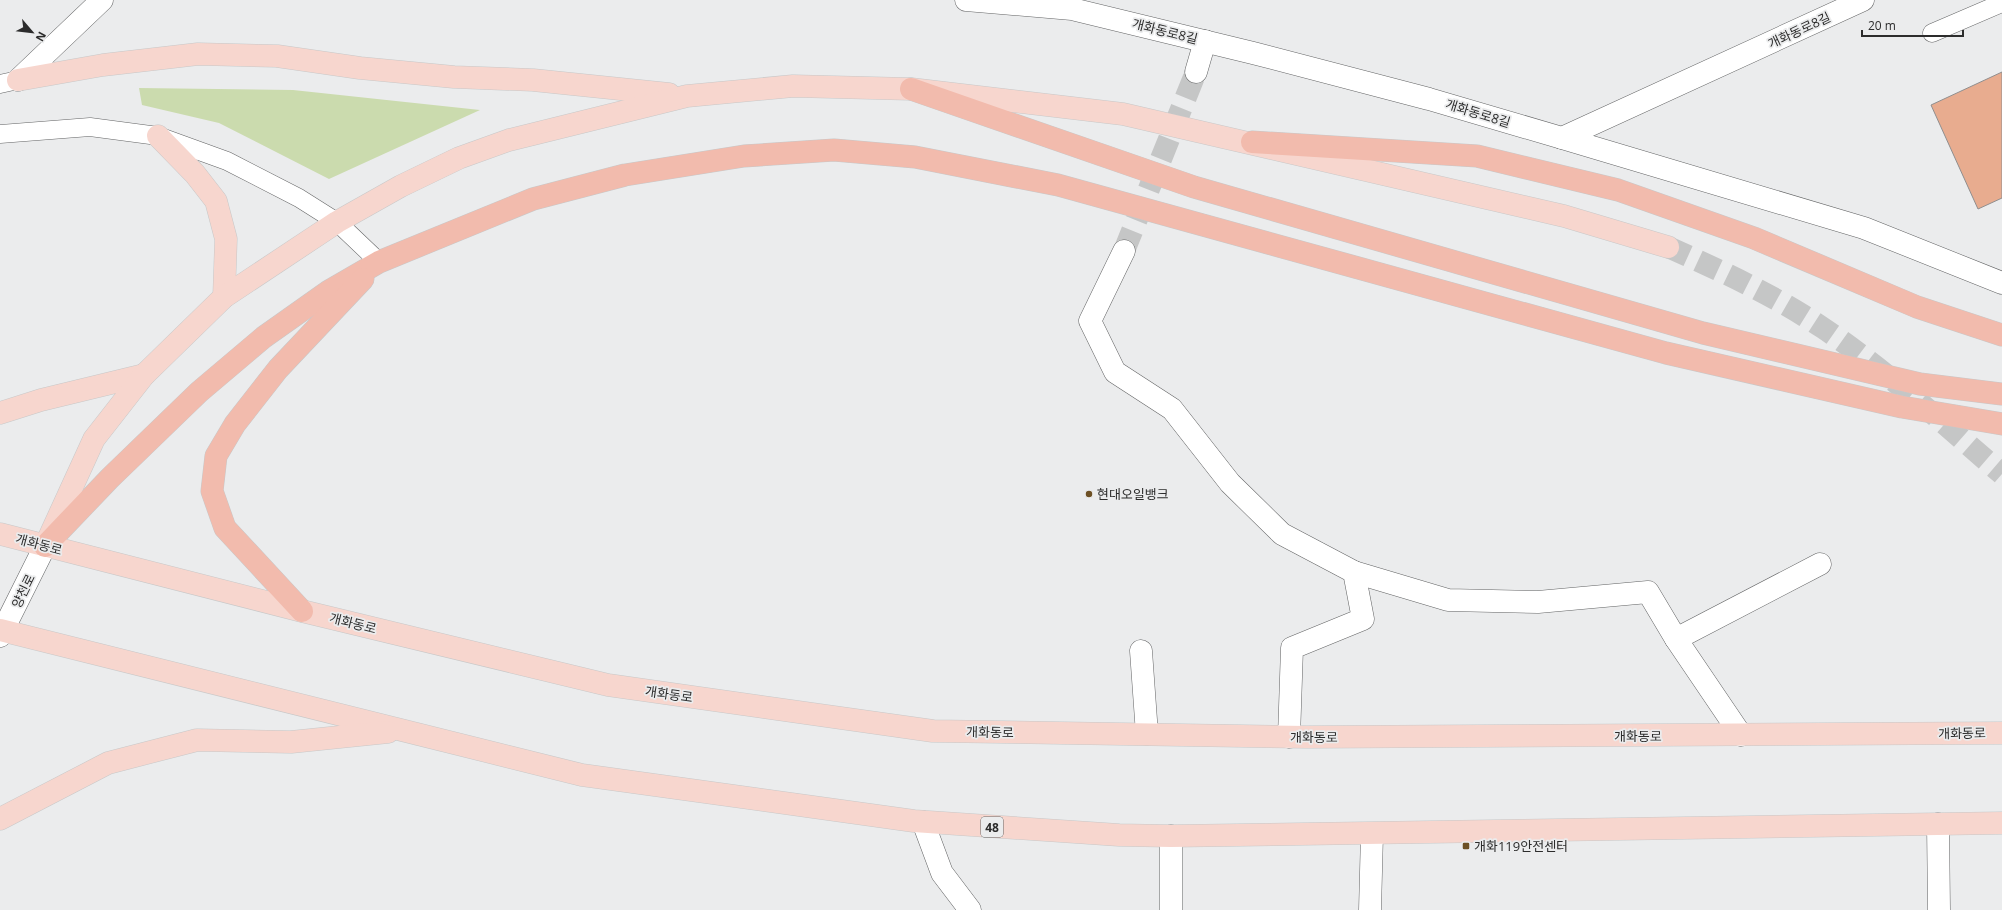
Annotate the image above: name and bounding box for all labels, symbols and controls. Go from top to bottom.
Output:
street label: 개화동로8길 [1765,8,1833,52]
north arrow [12,12,52,52]
scale bar [1862,12,1963,38]
street label: 개화동로8길 [1130,14,1200,48]
text: 20 m [1868,17,1896,34]
text: N [33,29,50,44]
street label: 개화동로8길 [1443,95,1513,131]
place label: 현대오일뱅크 [1097,485,1169,503]
marker: 현대오일뱅크 [1084,489,1094,499]
street label: 개화동로 [14,529,64,559]
street label: 양천로 [7,571,39,611]
street label: 개화동로 [328,608,378,638]
street label: 개화동로 [644,682,694,706]
street label: 개화동로 [966,723,1014,741]
street label: 개화동로 [1938,724,1986,742]
street label: 개화동로 [1614,727,1662,745]
street label: 개화동로 [1290,728,1338,746]
road number: 48 [981,817,1003,837]
place label: 개화119안전센터 [1474,837,1568,855]
marker: 개화119안전센터 [1461,841,1471,851]

